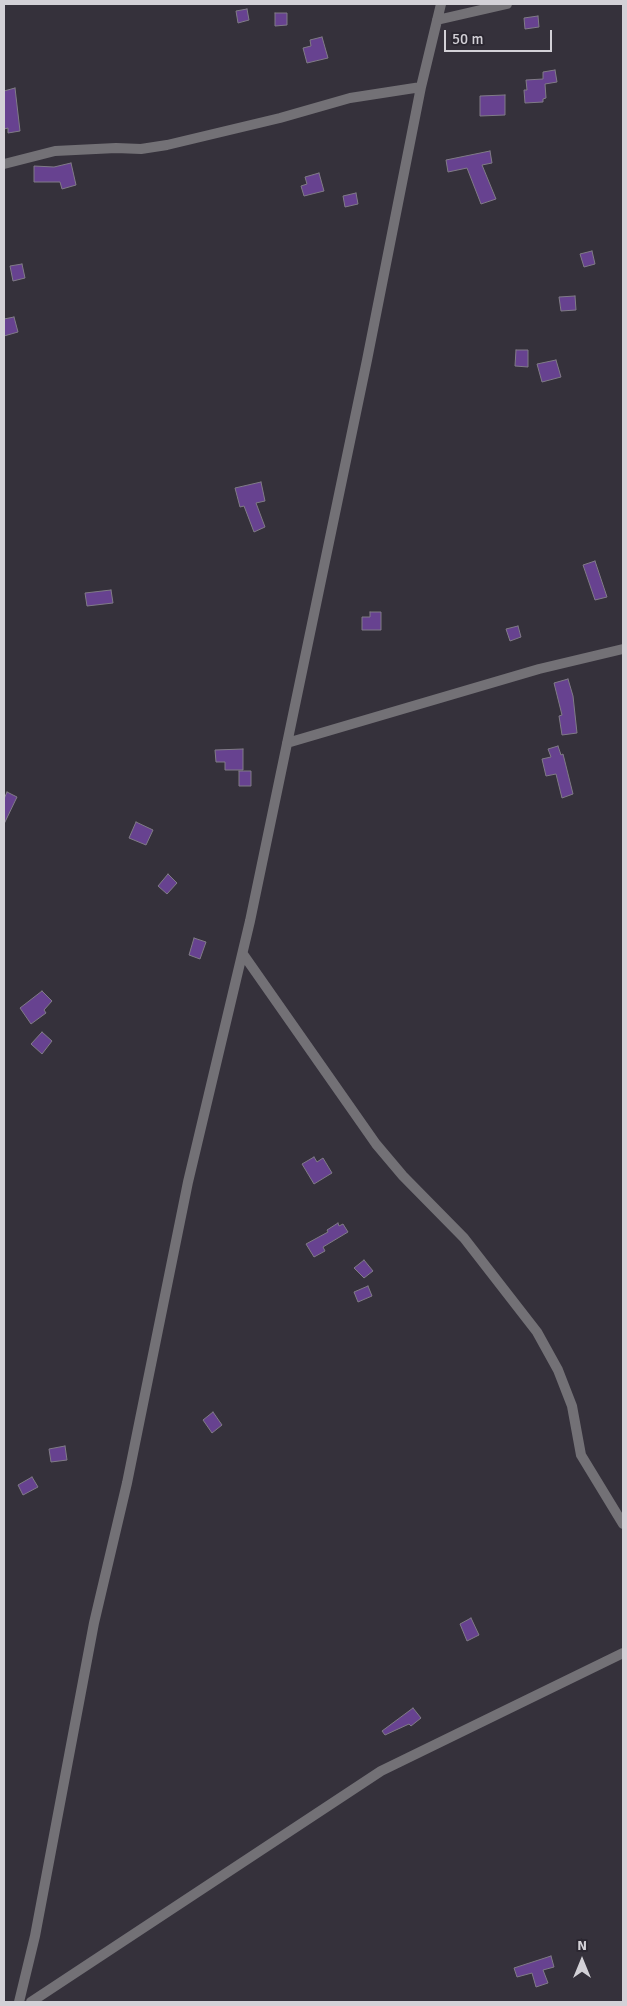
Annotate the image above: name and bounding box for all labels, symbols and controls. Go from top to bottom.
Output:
scale bar [447,20,554,52]
text: 50 m [452,30,483,48]
north arrow [557,1936,607,1986]
text: N [577,1937,587,1954]

